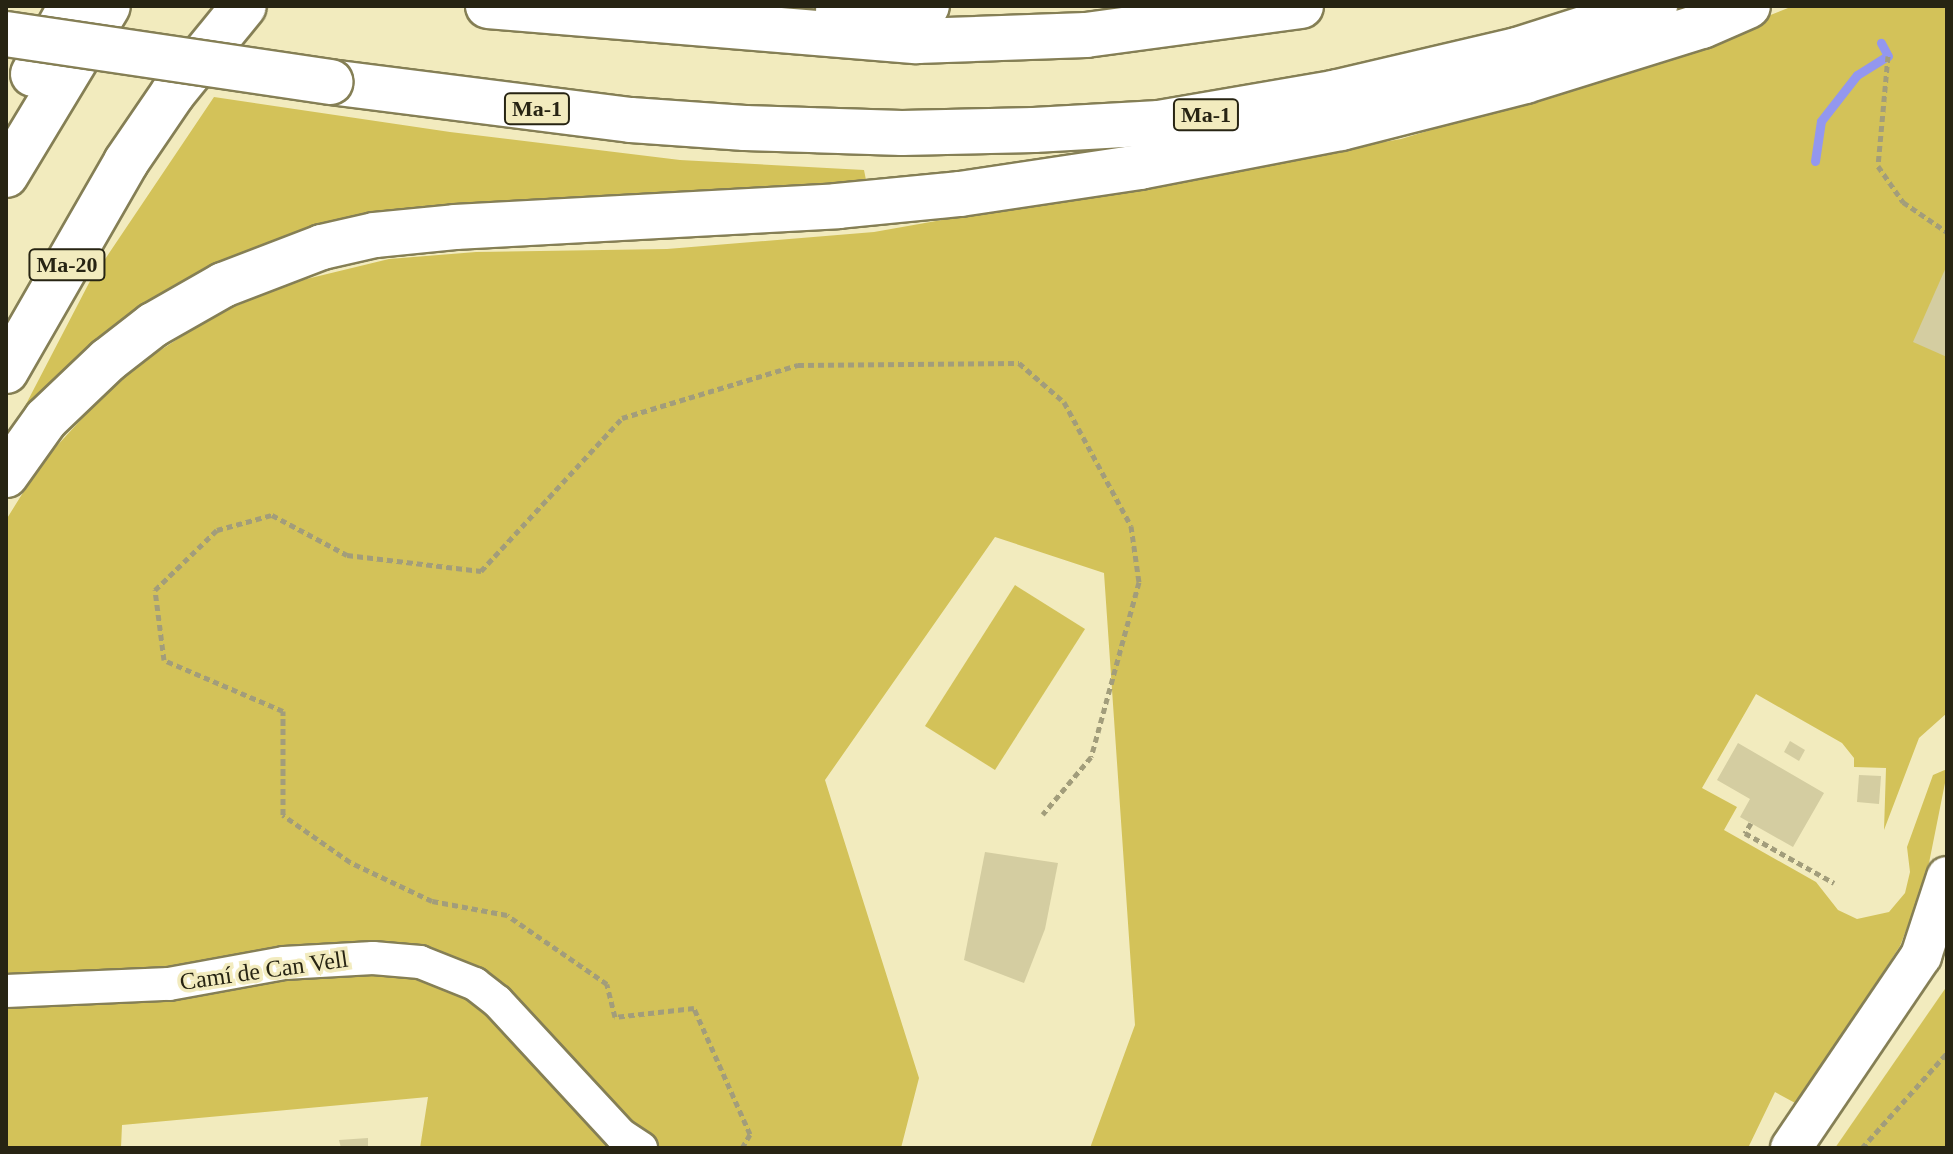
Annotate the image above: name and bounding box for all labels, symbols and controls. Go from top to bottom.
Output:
road number: Ma-1 [503,91,571,127]
road number: Ma-1 [1172,97,1240,133]
road number: Ma-20 [27,247,107,283]
street label: Camí de Can Vell [178,945,350,997]

